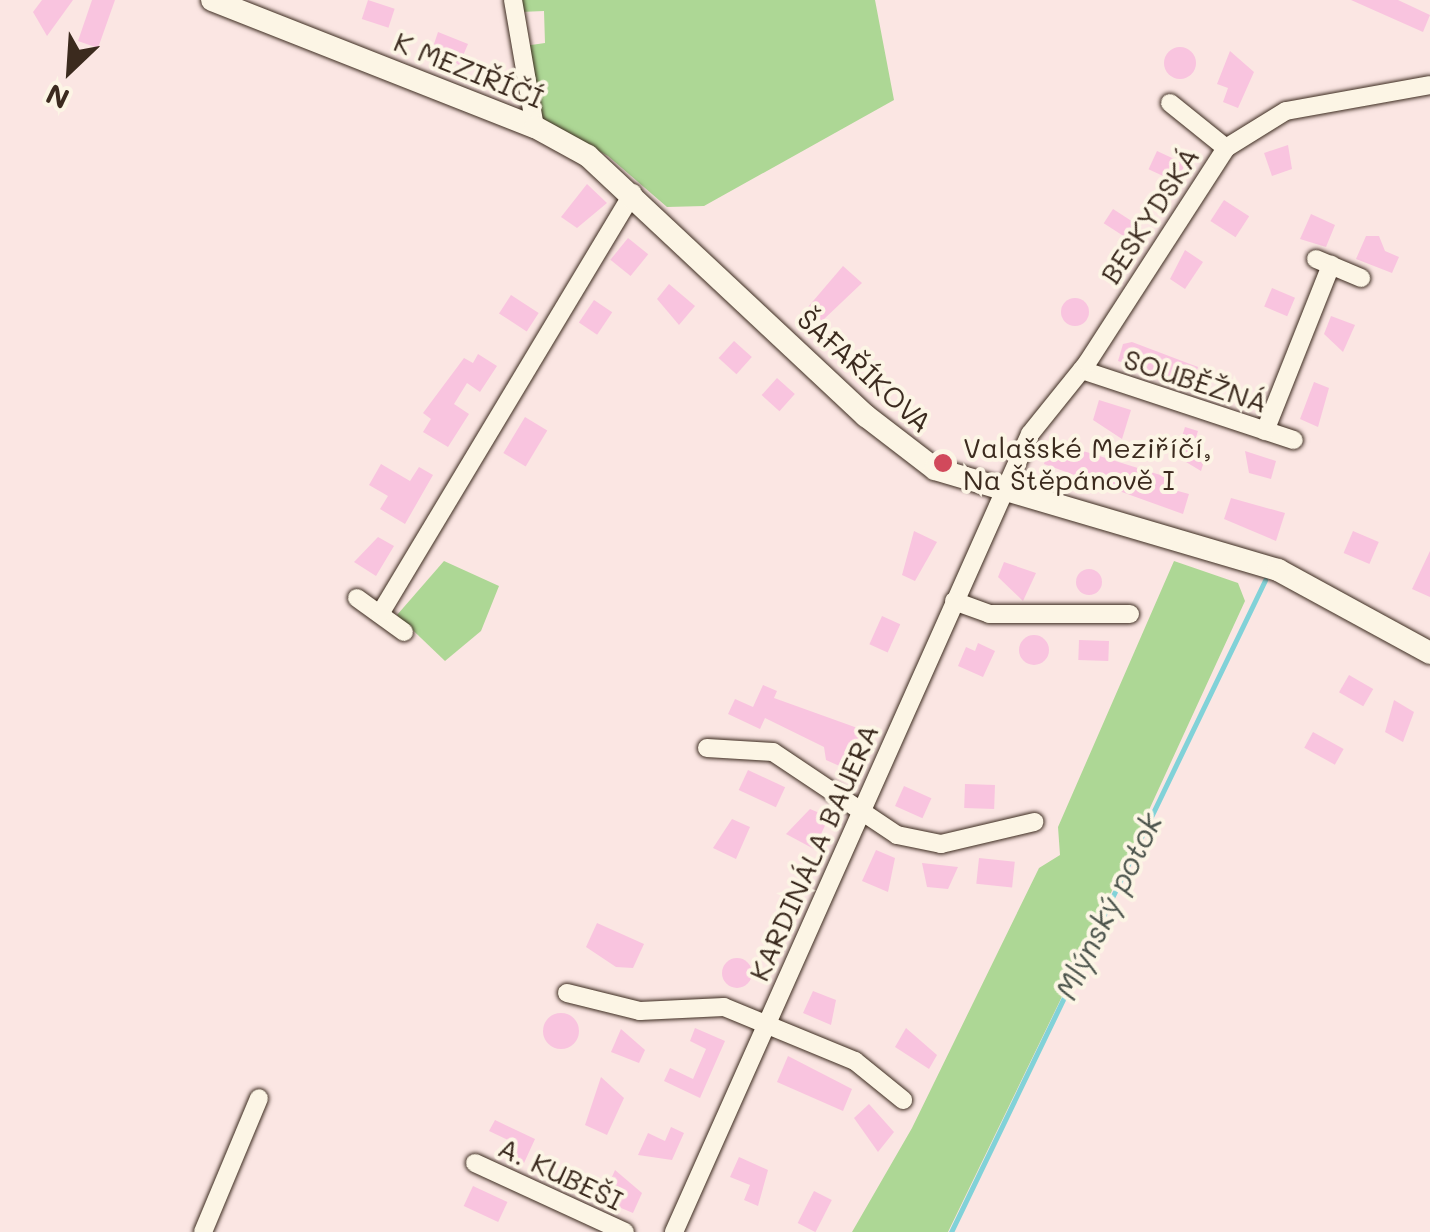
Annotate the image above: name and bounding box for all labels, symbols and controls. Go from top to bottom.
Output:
north arrow [20,20,120,120]
street label: K MEZIŘÍČÍ [390,24,548,114]
text: N [40,76,75,118]
street label: BESKYDSKÁ [1092,140,1206,290]
street label: ŠAFAŘÍKOVA [791,301,939,439]
street label: SOUBĚŽNÁ [1120,341,1272,419]
place label: Valašské Meziříčí, Na Štěpánově I [963,430,1212,496]
marker: Valašské Meziříčí, Na Štěpánově I [932,452,954,474]
street label: KARDINÁLA BAUERA [741,718,885,986]
water label: Mlýnský potok [1047,807,1169,1005]
street label: A. KUBEŠI [493,1130,629,1216]

